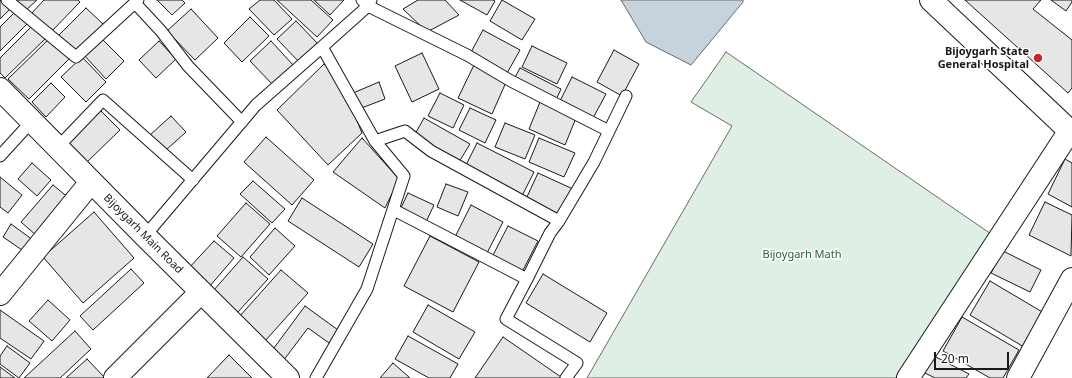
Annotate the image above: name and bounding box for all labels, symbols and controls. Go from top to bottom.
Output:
place label: Bijoygarh State General Hospital [938,45,1029,71]
marker: Bijoygarh State General Hospital [1032,52,1044,64]
street label: Bijoygarh Main Road [100,191,186,277]
park label: Bijoygarh Math [763,248,841,262]
scale bar [936,344,1011,370]
text: 20 m [941,350,969,367]

